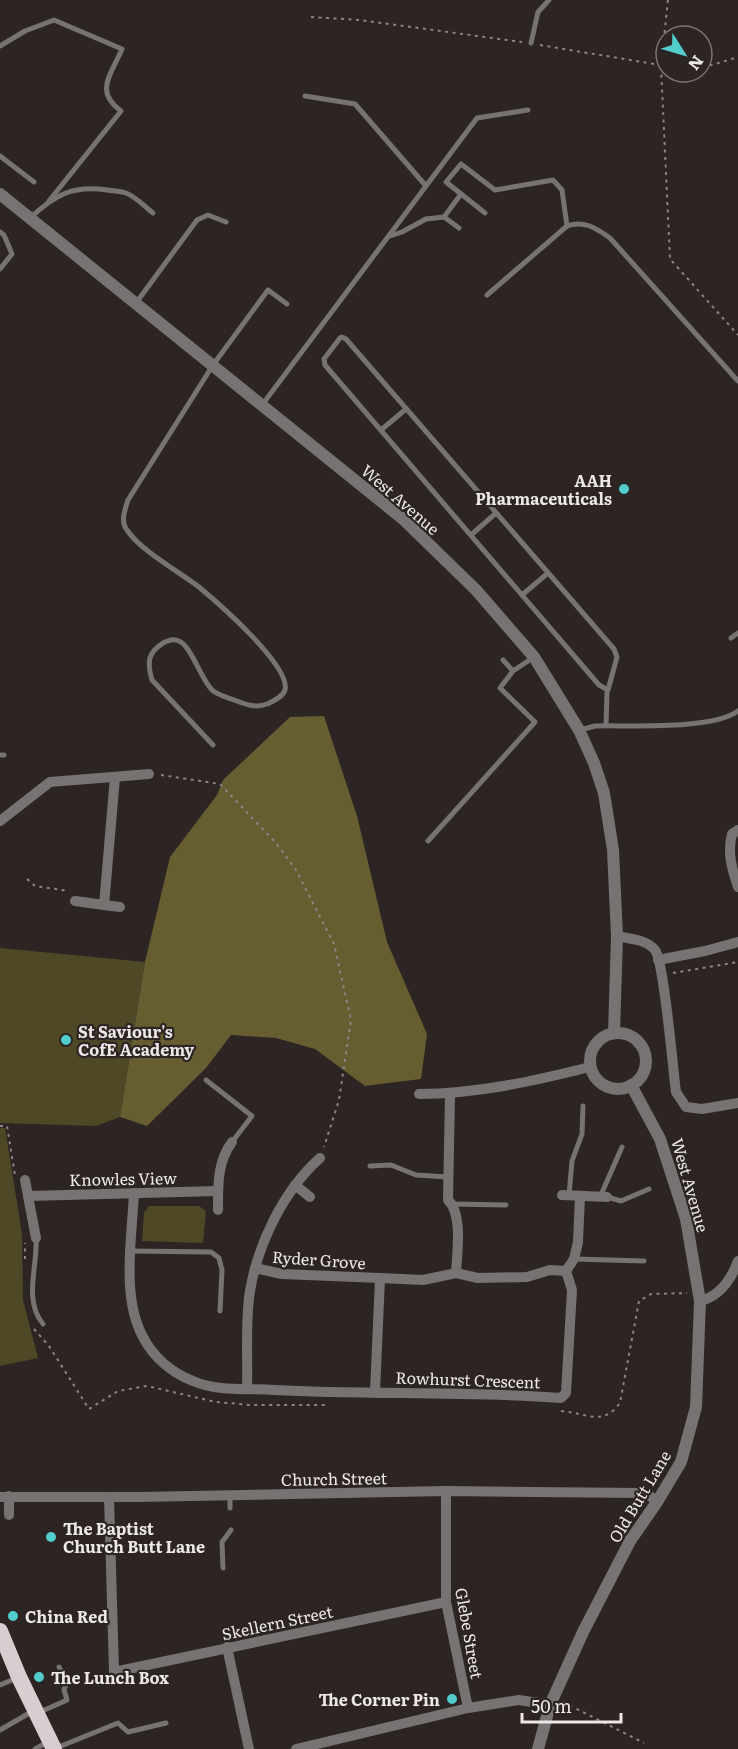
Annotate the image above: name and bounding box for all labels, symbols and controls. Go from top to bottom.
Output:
north arrow [654,24,714,84]
text: N [683,51,710,76]
street label: West Avenue [357,458,445,540]
place label: AAH Pharmaceuticals [475,468,612,510]
marker: AAH Pharmaceuticals [617,482,631,496]
place label: St Saviour's CofE Academy [78,1019,194,1061]
marker: St Saviour's CofE Academy [59,1033,73,1047]
street label: West Avenue [666,1135,716,1235]
street label: Knowles View [69,1165,177,1191]
street label: Ryder Grove [271,1244,367,1274]
street label: Rowhurst Crescent [395,1364,541,1394]
street label: Old Butt Lane [602,1445,676,1547]
street label: Church Street [281,1465,388,1491]
place label: The Baptist Church Butt Lane [63,1516,205,1558]
marker: The Baptist Church Butt Lane [44,1530,58,1544]
street label: Glebe Street [450,1586,490,1681]
street label: Skellern Street [219,1598,335,1645]
place label: China Red [25,1604,108,1628]
marker: China Red [6,1609,20,1623]
place label: The Lunch Box [51,1665,169,1689]
marker: The Lunch Box [32,1670,46,1684]
scale bar [522,1686,621,1724]
place label: The Corner Pin [318,1687,440,1711]
marker: The Corner Pin [445,1692,459,1706]
text: 50 m [531,1692,572,1719]

